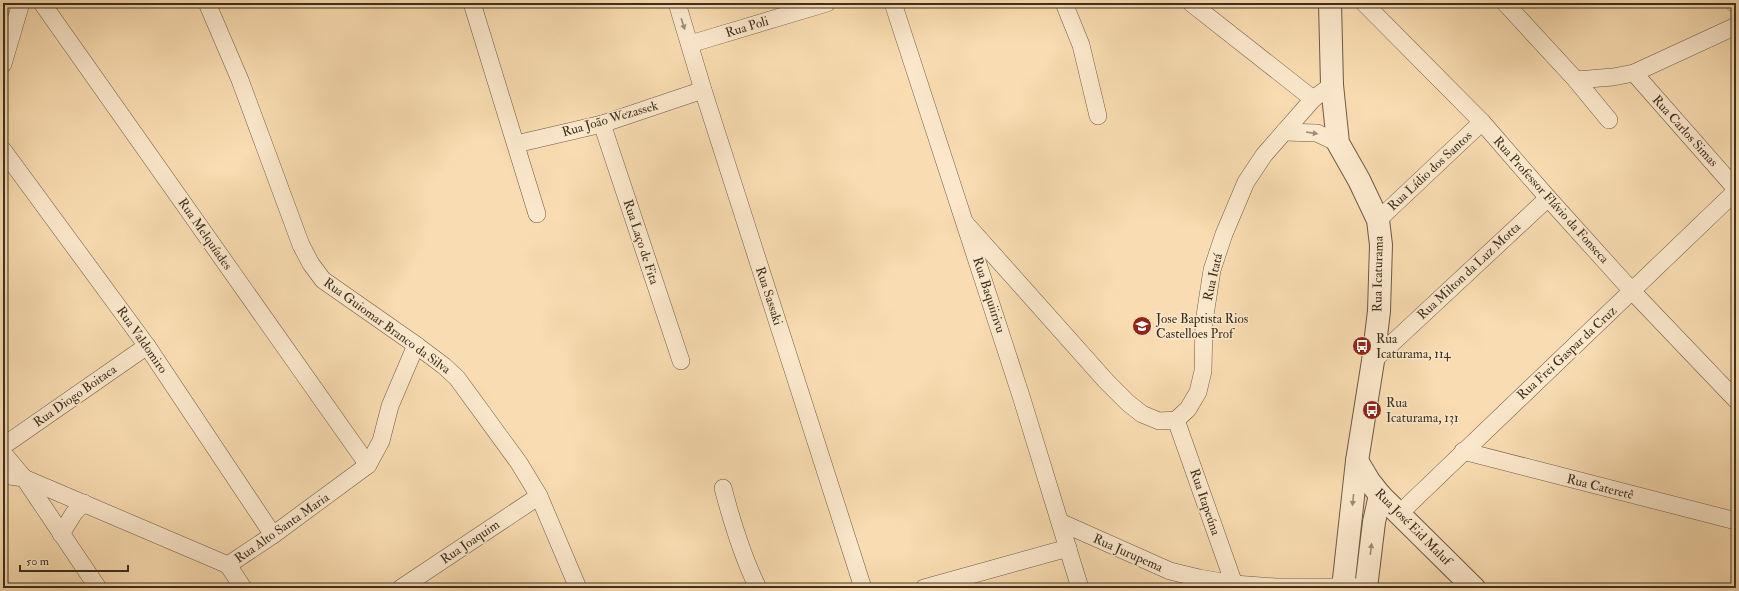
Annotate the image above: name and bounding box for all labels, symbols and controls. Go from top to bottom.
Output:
street label: Rua Poli [724,13,771,41]
one-way arrow [680,18,686,30]
street label: Rua Carlos Simas [1649,92,1722,171]
street label: Rua João Wezassek [560,97,661,140]
street label: Rua Lídio dos Santos [1384,127,1476,214]
one-way arrow [1306,130,1318,136]
street label: Rua Professor Flávio da Fonseca [1490,133,1613,267]
street label: Rua Melquíades [174,195,236,273]
street label: Rua Laço de Fita [620,197,662,287]
street label: Rua Milton da Luz Motta [1414,219,1524,323]
street label: Rua Icaturama [1369,235,1387,312]
street label: Rua Itatá [1200,251,1226,302]
street label: Rua Baquiirivu [969,255,1009,335]
street label: Rua Sassaki [752,265,786,328]
street label: Rua Guiomar Branco da Silva [320,275,454,378]
street label: Rua Frei Gaspar da Cruz [1514,302,1621,404]
street label: Rua Valdomiro [113,303,171,377]
place label: Jose Baptista Rios Castelloes Prof [1155,311,1249,342]
school or university icon: Jose Baptista Rios Castelloes Prof [1131,315,1153,337]
place label: Rua Icaturama, 114 [1376,331,1452,362]
bus stop icon: Rua Icaturama, 114 [1351,335,1373,357]
street label: Rua Diogo Boitaca [30,361,120,431]
place label: Rua Icaturama, 131 [1386,395,1459,426]
bus stop icon: Rua Icaturama, 131 [1361,399,1383,421]
street label: Rua Itapeúna [1185,467,1224,538]
street label: Rua Cateretê [1565,471,1636,503]
street label: Rua José Eid Maluf [1371,485,1456,570]
street label: Rua Alto Santa Maria [232,489,333,567]
one-way arrow [1349,494,1356,506]
street label: Rua Joaquim [437,516,503,568]
street label: Rua Jurupema [1090,530,1166,577]
one-way arrow [1368,543,1374,555]
scale bar [20,547,128,573]
text: 50 m [26,554,50,569]

